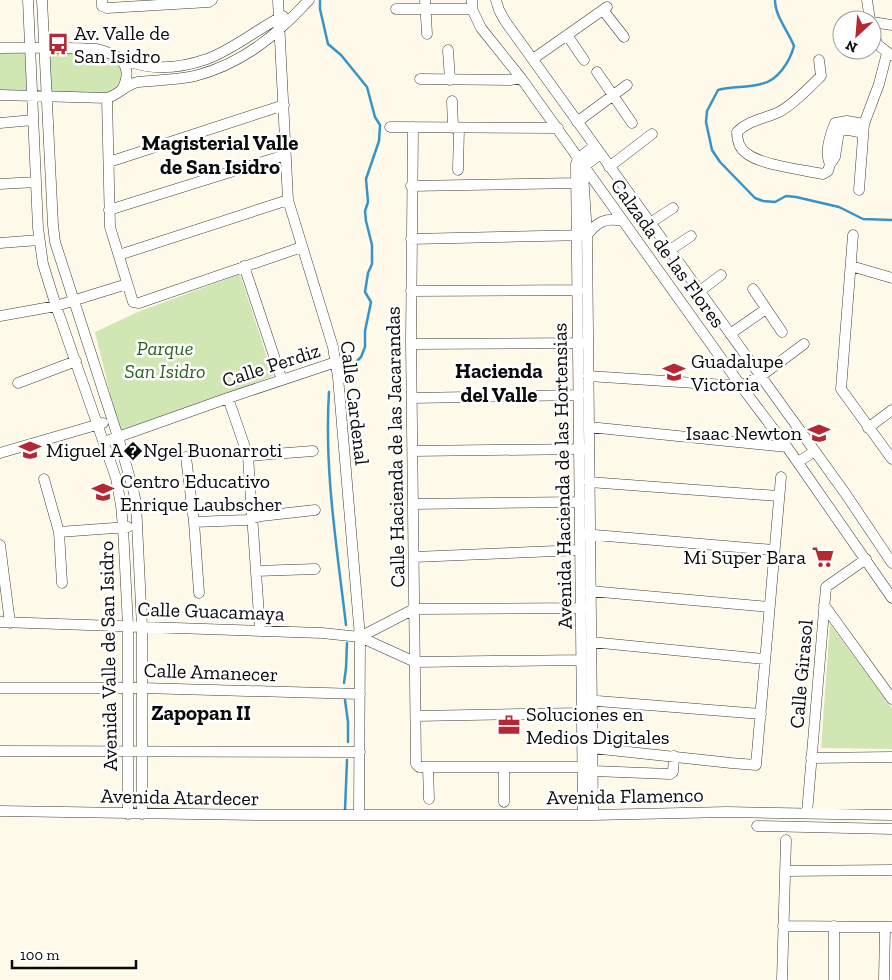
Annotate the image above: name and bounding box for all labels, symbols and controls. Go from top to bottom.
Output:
north arrow [832,10,882,60]
place label: Av. Valle de San Isidro [74,21,170,68]
bus stop icon: Av. Valle de San Isidro [45,31,71,57]
text: N [843,36,860,56]
district label: Magisterial Valle de San Isidro [142,130,298,179]
street label: Calzada de las Flores [606,174,730,332]
street label: Calle Hacienda de las Jacarandas [381,306,409,588]
street label: Avenida Hacienda de las Hortensias [547,323,577,629]
park label: Parque San Isidro [124,336,206,383]
street label: Calle Perdiz [219,338,323,392]
street label: Calle Cardenal [335,340,375,466]
place label: Guadalupe Victoria [690,349,783,396]
district label: Hacienda del Valle [455,358,543,407]
school or university icon: Guadalupe Victoria [661,359,687,385]
school or university icon: Isaac Newton [806,420,832,446]
place label: Isaac Newton [686,421,803,445]
school or university icon: Miguel A�Ngel Buonarroti [17,437,43,463]
place label: Miguel A�Ngel Buonarroti [46,438,283,462]
place label: Centro Educativo Enrique Laubscher [120,469,283,516]
school or university icon: Centro Educativo Enrique Laubscher [90,479,116,505]
street label: Avenida Valle de San Isidro [94,541,122,771]
supermarket icon: Mi Super Bara [810,544,836,570]
place label: Mi Super Bara [684,545,806,569]
street label: Calle Guacamaya [137,596,285,626]
street label: Calle Girasol [784,619,818,729]
street label: Calle Amanecer [143,658,279,686]
district label: Zapopan II [151,700,251,725]
place label: Soluciones en Medios Digitales [526,702,670,749]
office icon: Soluciones en Medios Digitales [496,712,522,738]
street label: Avenida Flamenco [546,783,704,809]
street label: Avenida Atardecer [101,784,259,810]
scale bar [12,938,136,970]
text: 100 m [20,946,59,964]

